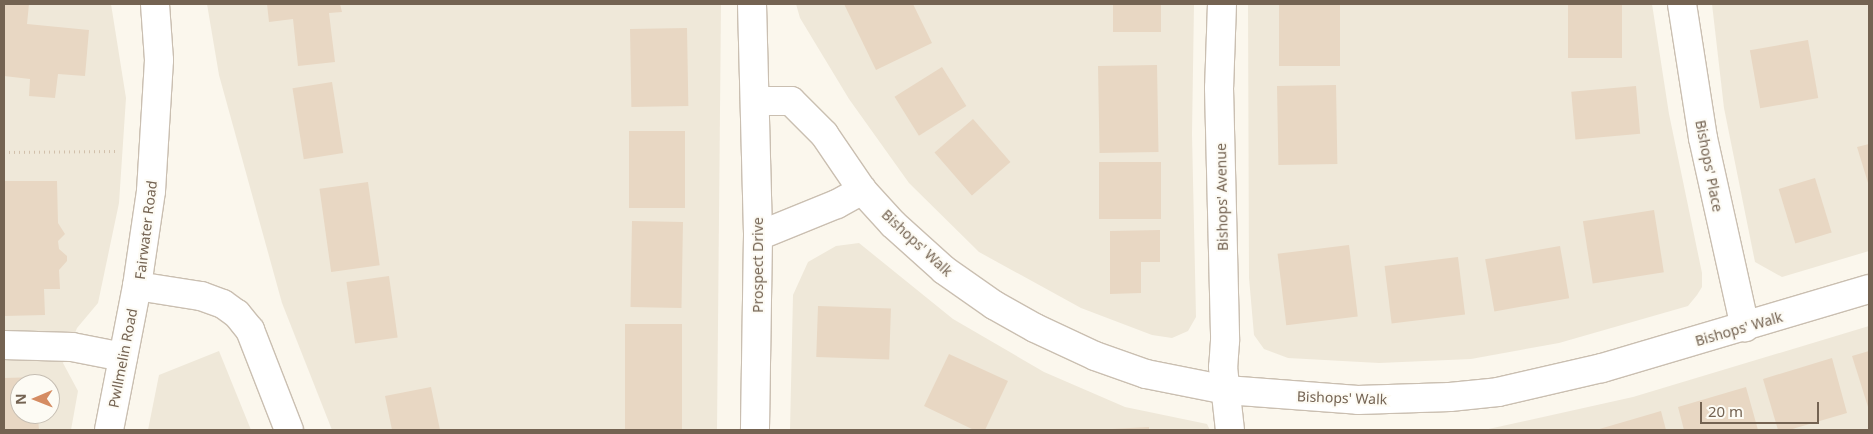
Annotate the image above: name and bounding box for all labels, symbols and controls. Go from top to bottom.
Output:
street label: Bishops' Place [1692,119,1726,213]
street label: Bishops' Avenue [1213,143,1231,251]
street label: Fairwater Road [132,180,160,280]
street label: Bishops' Walk [878,206,956,280]
street label: Prospect Drive [750,217,766,313]
street label: Pwllmelin Road [105,307,141,409]
street label: Bishops' Walk [1693,308,1785,350]
north arrow [10,374,60,424]
street label: Bishops' Walk [1297,388,1387,408]
scale bar [1703,392,1822,424]
text: N [11,393,30,405]
text: 20 m [1708,401,1743,421]

